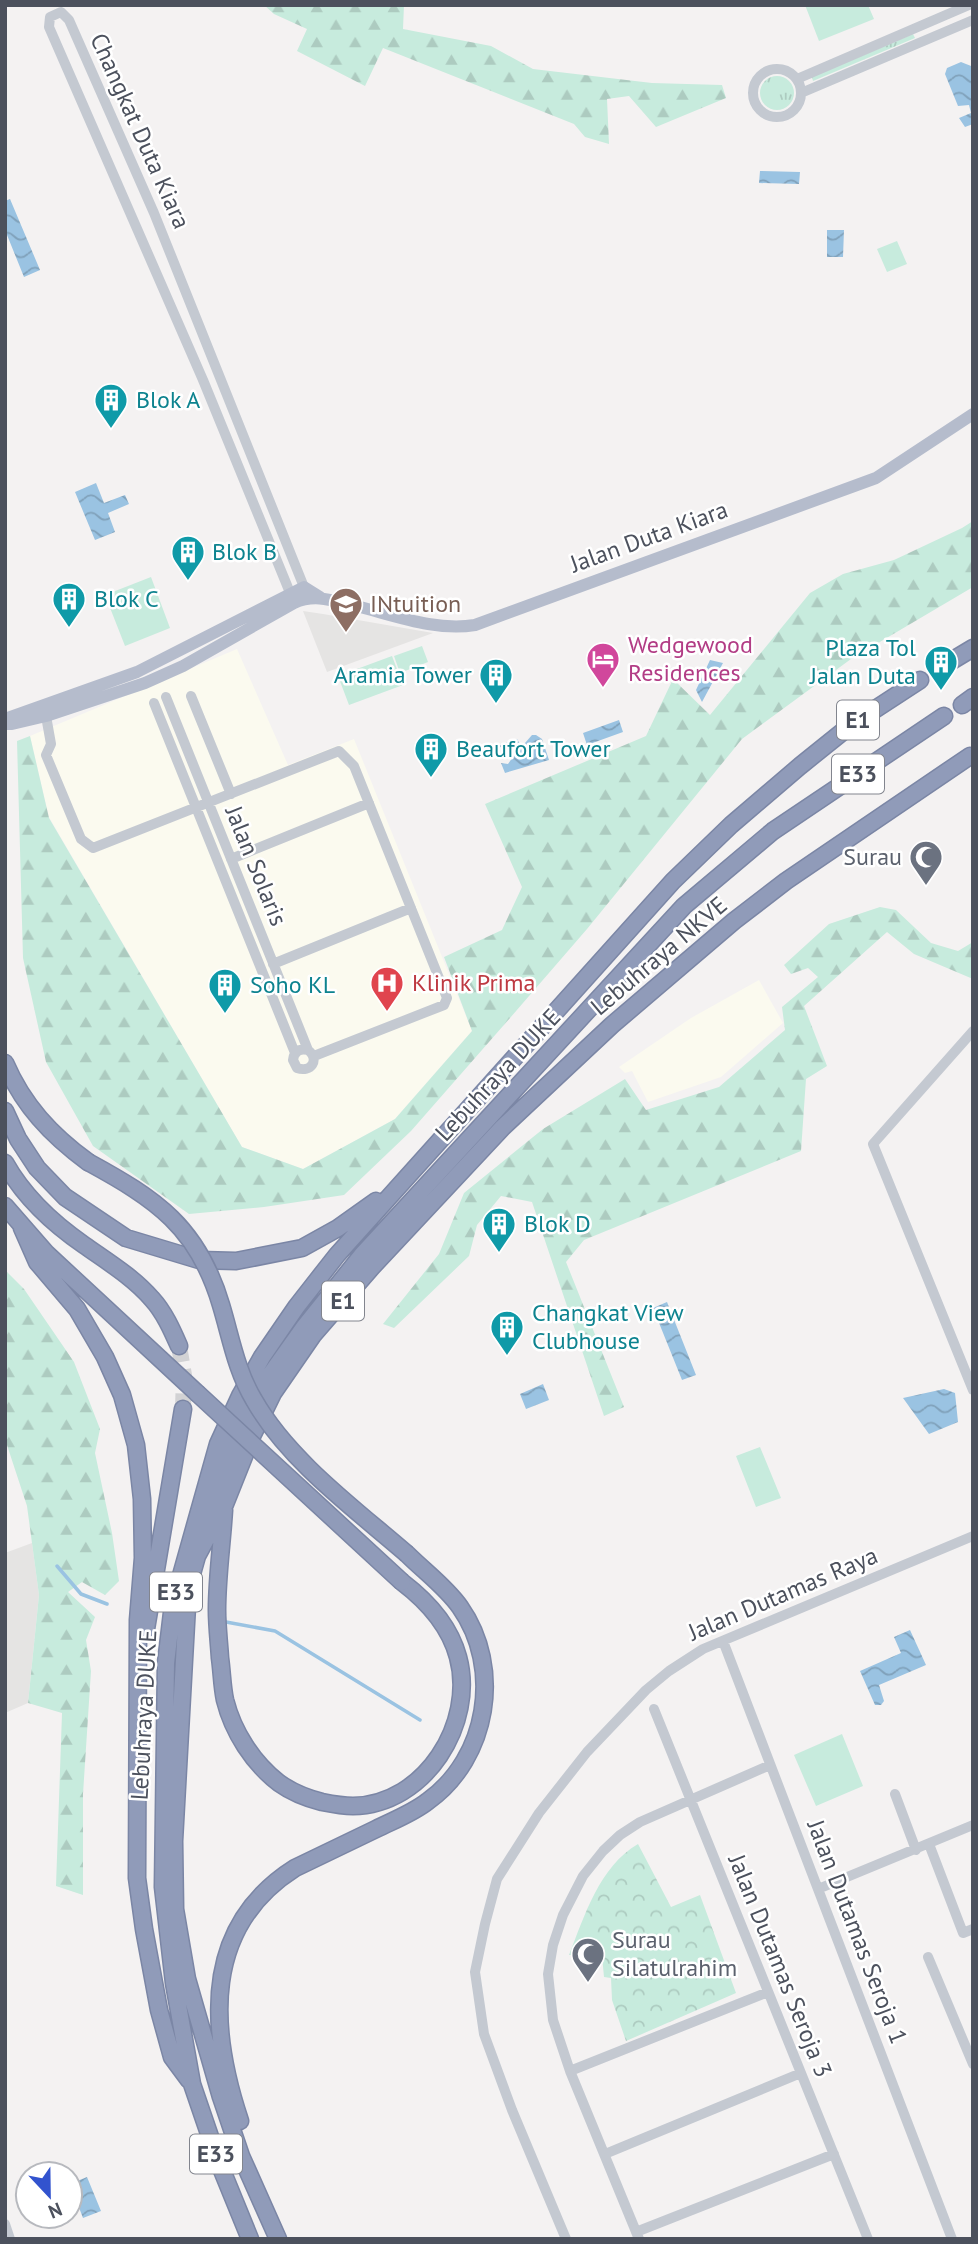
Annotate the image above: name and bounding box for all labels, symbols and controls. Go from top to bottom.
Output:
street label: Changkat Duta Kiara [83,28,197,233]
building icon: Blok A [92,381,130,430]
place label: Blok A [136,384,200,415]
street label: Jalan Duta Kiara [565,494,732,580]
building icon: Blok B [169,533,207,582]
place label: Blok B [212,536,277,567]
building icon: Blok C [50,580,88,629]
place label: Blok C [94,583,159,614]
school or university icon: INtuition [327,585,365,634]
place label: INtuition [370,588,461,619]
place label: Wedgewood Residences [628,629,753,688]
place label: Plaza Tol Jalan Duta [809,632,916,691]
hotel icon: Wedgewood Residences [584,640,622,689]
building icon: Plaza Tol Jalan Duta [922,643,960,692]
building icon: Aramia Tower [477,656,515,705]
place label: Aramia Tower [334,659,472,690]
road number: E1 [837,700,879,740]
building icon: Beaufort Tower [412,730,450,779]
place label: Beaufort Tower [456,733,611,764]
road number: E33 [832,754,884,794]
street label: Jalan Solaris [218,800,295,930]
mosque icon: Surau [907,838,945,887]
place label: Surau [843,841,902,872]
street label: Lebuhraya NKVE [584,889,733,1022]
hospital icon: Klinik Prima [368,964,406,1013]
building icon: Soho KL [206,966,244,1015]
place label: Klinik Prima [412,967,535,998]
place label: Soho KL [250,969,335,1000]
street label: Lebuhraya DUKE [428,1002,567,1148]
building icon: Blok D [480,1205,518,1254]
place label: Blok D [524,1208,591,1239]
road number: E1 [322,1282,364,1320]
place label: Changkat View Clubhouse [532,1297,684,1356]
building icon: Changkat View Clubhouse [488,1308,526,1357]
street label: Jalan Dutamas Raya [682,1540,882,1648]
road number: E33 [150,1572,202,1611]
street label: Lebuhraya DUKE [124,1629,163,1801]
street label: Jalan Dutamas Seroja 1 [800,1814,915,2048]
street label: Jalan Dutamas Seroja 3 [721,1849,839,2082]
place label: Surau Silatulrahim [612,1924,737,1983]
mosque icon: Surau Silatulrahim [569,1935,607,1984]
road number: E33 [190,2134,242,2174]
north arrow [14,2160,84,2230]
text: N [45,2197,66,2224]

